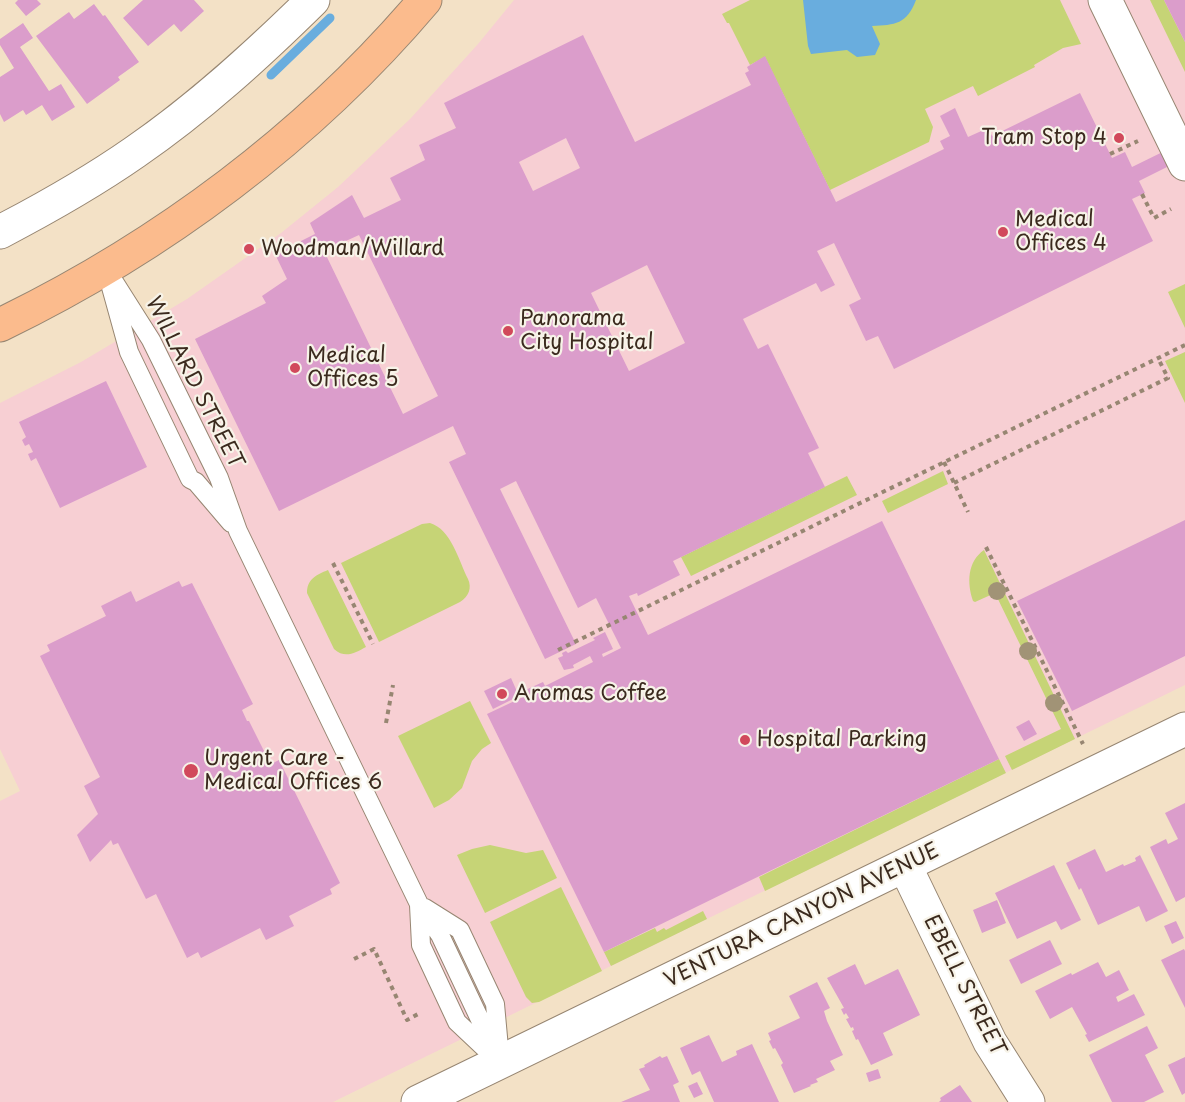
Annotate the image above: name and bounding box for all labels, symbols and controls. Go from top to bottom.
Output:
place label: Tram Stop 4 [981,125,1107,151]
marker: Tram Stop 4 [1112,131,1126,145]
place label: Medical Offices 4 [1015,207,1107,257]
marker: Medical Offices 4 [996,225,1010,239]
place label: Woodman/Willard [261,236,444,262]
marker: Woodman/Willard [242,242,256,256]
street label: WILLARD STREET [140,293,248,473]
place label: Panorama City Hospital [520,306,653,356]
marker: Panorama City Hospital [501,324,515,338]
place label: Medical Offices 5 [307,343,398,393]
marker: Medical Offices 5 [288,361,302,375]
place label: Aromas Coffee [514,681,667,707]
marker: Aromas Coffee [495,687,509,701]
place label: Hospital Parking [757,727,927,753]
marker: Hospital Parking [738,733,752,747]
place label: Urgent Care - Medical Offices 6 [204,746,382,796]
marker: Urgent Care - Medical Offices 6 [182,762,200,780]
street label: VENTURA CANYON AVENUE [661,838,943,994]
street label: EBELL STREET [918,911,1010,1061]

